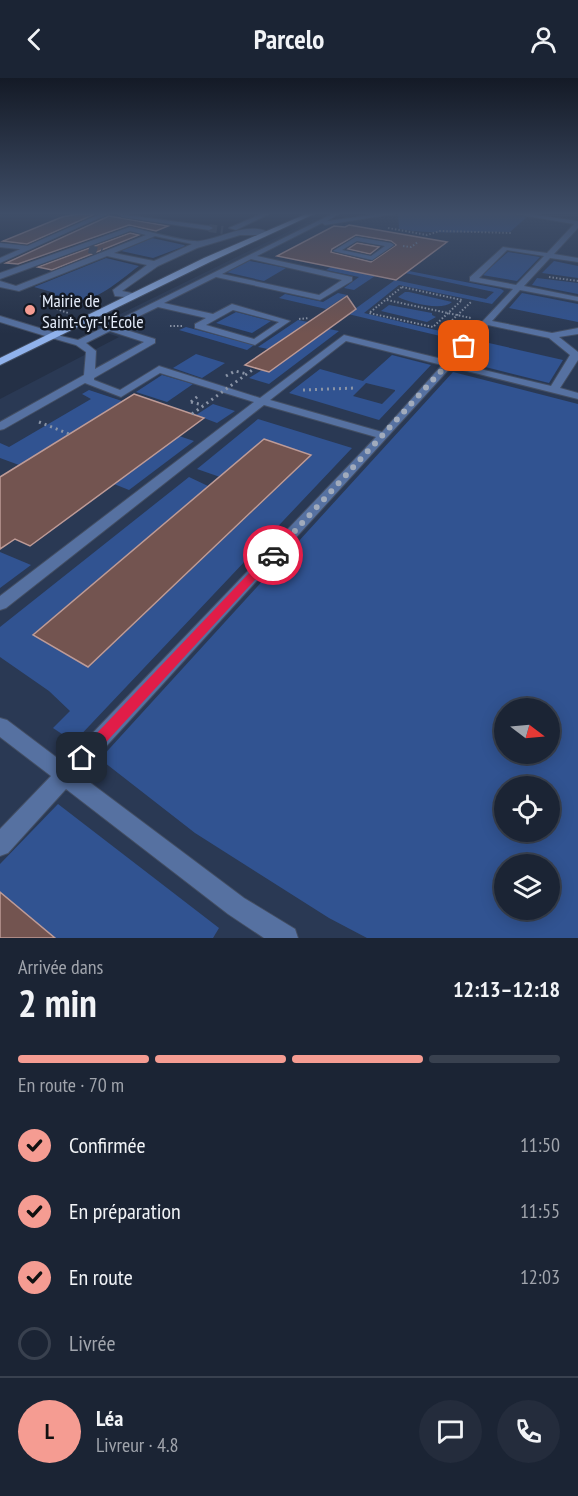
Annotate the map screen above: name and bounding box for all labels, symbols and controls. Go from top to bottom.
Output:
text: Parcelo [254,22,324,56]
icon: back [18,23,51,56]
icon: person [527,23,560,56]
place label: Mairie de Saint-Cyr-l'École [42,289,144,333]
marker: Mairie de Saint-Cyr-l'École [23,303,37,317]
pin [438,320,489,371]
icon: bag [447,329,480,362]
courier [243,525,303,585]
icon: car [257,539,290,572]
north arrow [494,698,560,764]
map controls [494,698,560,920]
pin [56,732,107,783]
icon: home [65,741,98,774]
button: locate [494,776,560,842]
button: layers [494,854,560,920]
text: Arrivée dans [18,954,103,980]
text: 12:13–12:18 [453,975,560,1003]
text: 2 min [18,977,97,1028]
text: En route · 70 m [18,1072,124,1098]
icon: check [18,1129,51,1162]
text: Confirmée [69,1131,146,1159]
text: 11:50 [520,1132,560,1158]
icon: check [18,1195,51,1228]
text: En préparation [69,1197,181,1225]
text: 11:55 [520,1198,560,1224]
icon: check [18,1261,51,1294]
text: En route [69,1263,133,1291]
text: 12:03 [520,1264,560,1290]
text: Livrée [69,1329,115,1357]
button: chat [419,1400,482,1463]
button: phone [497,1400,560,1463]
text: Léa [96,1404,123,1432]
text: L [45,1417,54,1445]
text: Livreur · 4.8 [96,1432,179,1458]

